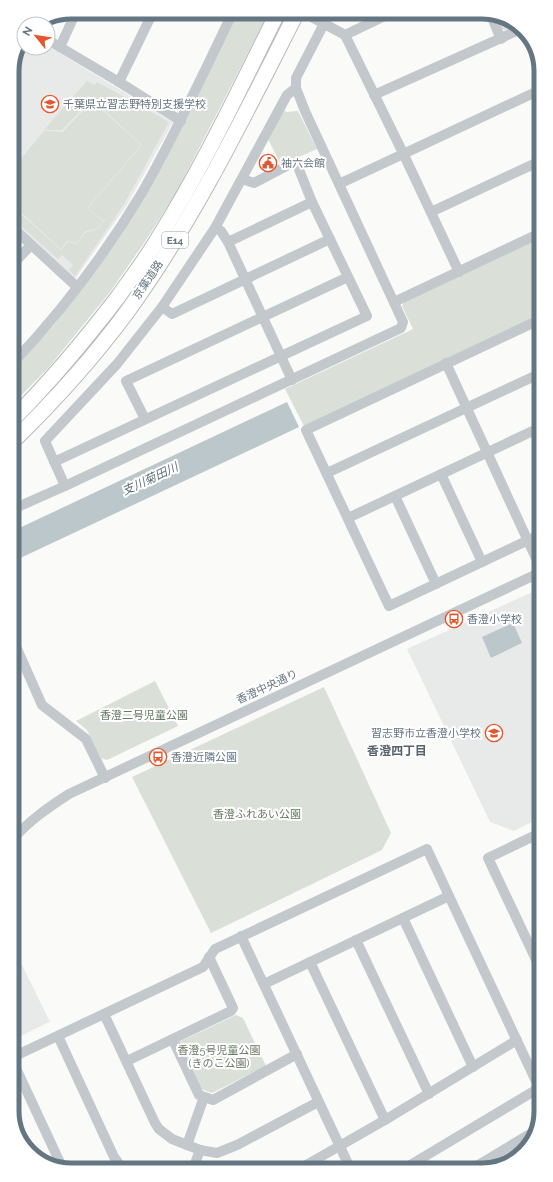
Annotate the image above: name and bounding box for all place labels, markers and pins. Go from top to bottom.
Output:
school or university icon: 千葉県立習志野特別支援学校 [40,94,60,114]
place label: 千葉県立習志野特別支援学校 [63,98,206,111]
public building icon: 袖六会館 [258,153,278,173]
place label: 袖六会館 [281,157,325,170]
bus stop icon: 香澄小学校 [444,609,464,629]
place label: 香澄小学校 [467,613,522,626]
school or university icon: 習志野市立香澄小学校 [484,723,504,743]
place label: 習志野市立香澄小学校 [371,727,481,740]
bus stop icon: 香澄近隣公園 [148,747,168,767]
place label: 香澄近隣公園 [171,751,237,764]

